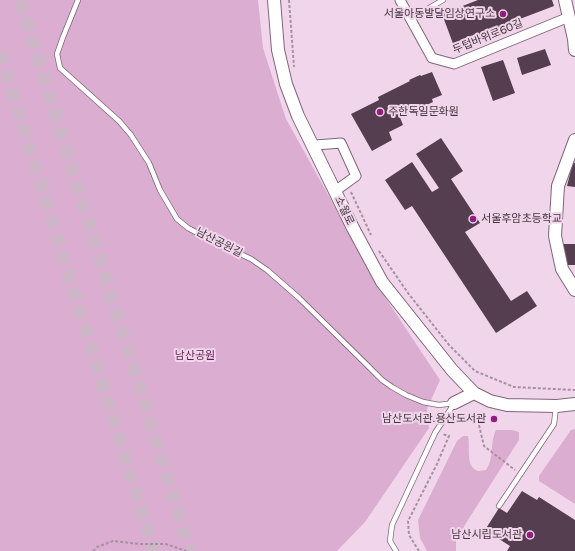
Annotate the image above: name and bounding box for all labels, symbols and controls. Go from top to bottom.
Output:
place label: 서울아동발달임상연구소 [384,7,495,21]
marker: 서울아동발달임상연구소 [498,9,508,19]
street label: 두텁바위로60길 [451,17,525,57]
place label: 주한독일문화원 [388,105,459,119]
marker: 주한독일문화원 [375,107,385,117]
street label: 소월로 [331,194,357,228]
place label: 서울후암초등학교 [481,212,562,226]
marker: 서울후암초등학교 [468,214,478,224]
street label: 남산공원길 [193,226,245,260]
park label: 남산공원 [175,349,215,363]
place label: 남산도서관.용산도서관 [382,412,486,426]
marker: 남산도서관.용산도서관 [489,414,499,424]
place label: 남산시립도서관 [451,528,522,542]
marker: 남산시립도서관 [525,530,535,540]

